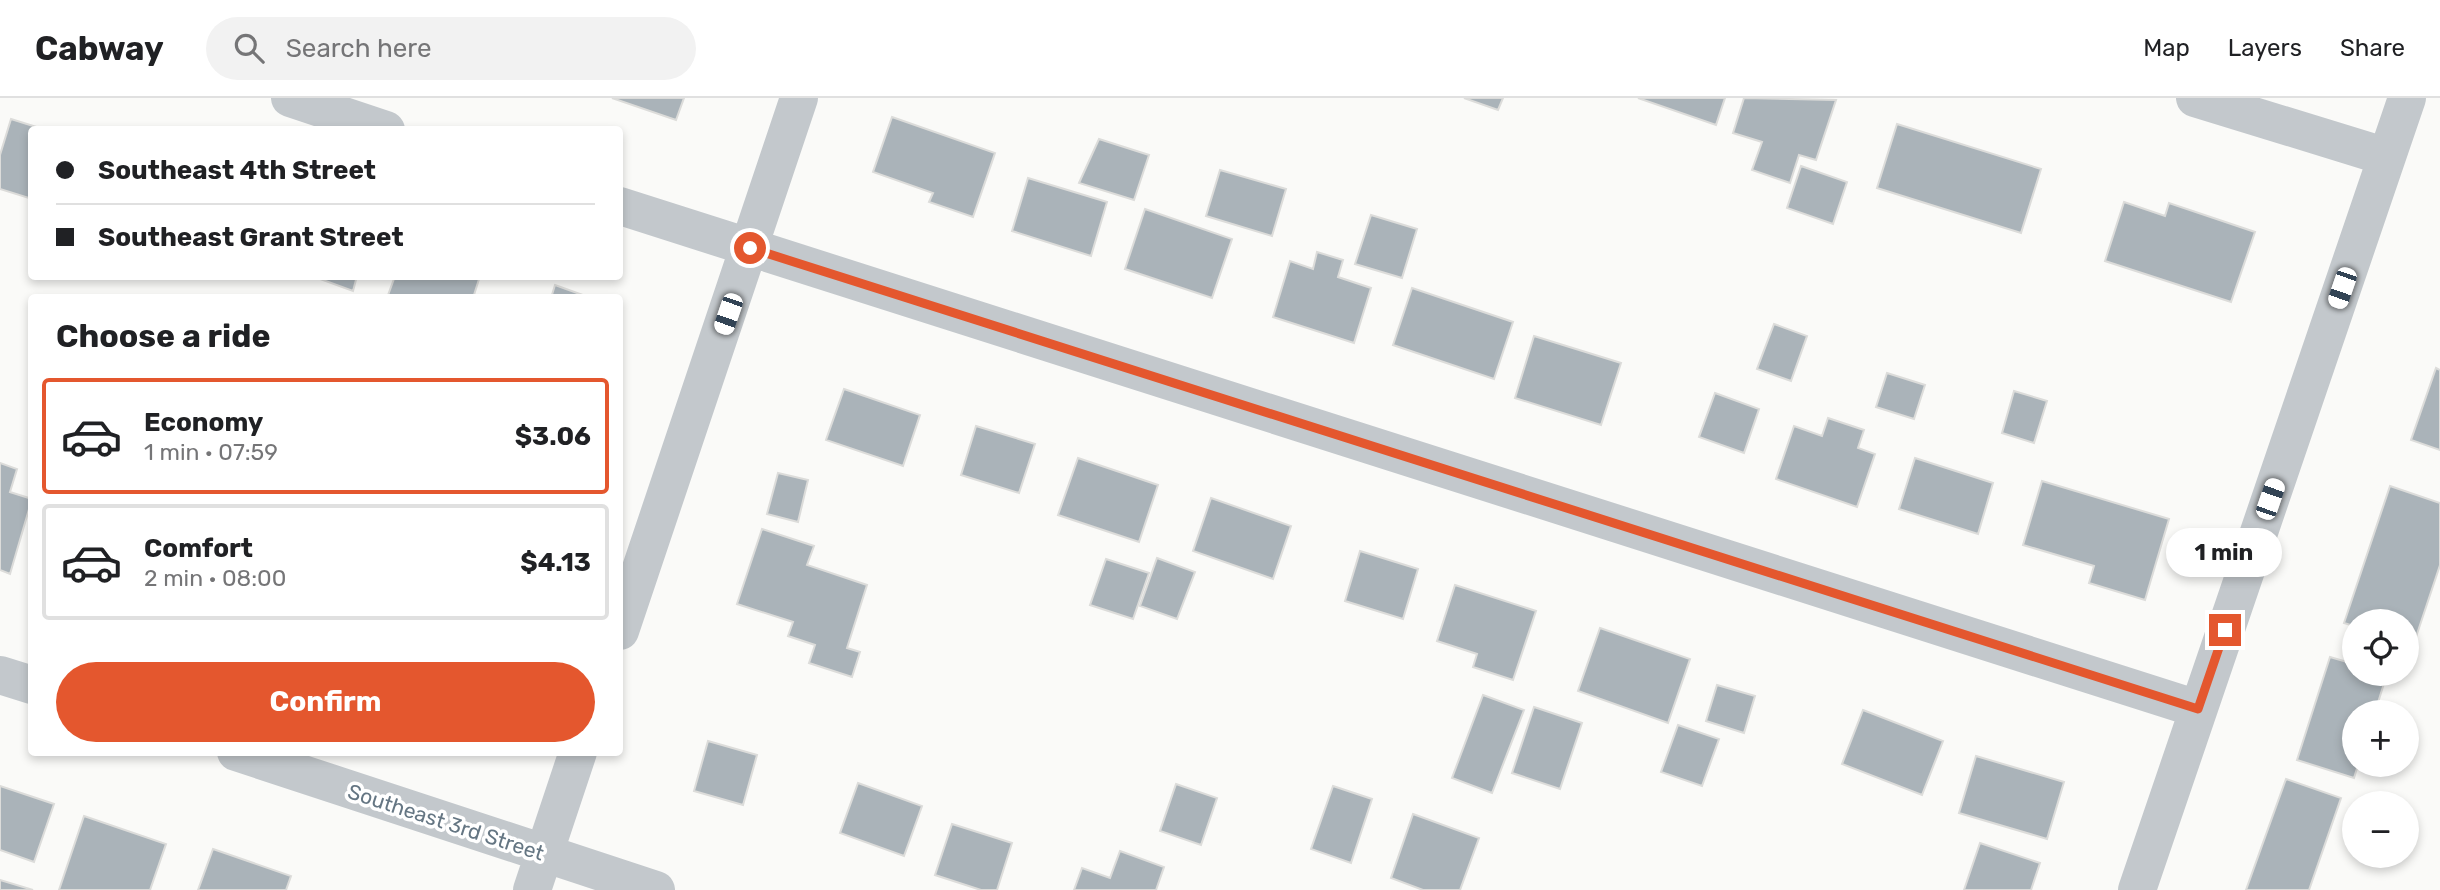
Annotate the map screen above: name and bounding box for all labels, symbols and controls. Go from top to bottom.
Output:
search box [206,17,696,80]
text: Cabway [35,29,164,68]
icon: search [230,29,268,67]
text: Search here [286,33,432,64]
text: Map [2143,34,2190,62]
text: Layers [2228,34,2302,62]
text: Share [2340,34,2405,62]
text: Southeast 4th Street [98,155,376,186]
text: Southeast Grant Street [98,222,404,253]
route start [734,232,766,264]
car [2326,265,2359,311]
car [712,291,745,337]
text: Choose a ride [56,317,270,355]
icon: car [60,405,123,468]
text: Economy [144,407,263,438]
text: $3.06 [515,421,591,452]
text: 1 min · 07:59 [144,438,278,466]
car [2254,476,2287,522]
callout: 1 min [2167,528,2283,578]
icon: car [60,531,123,594]
text: Comfort [144,533,253,564]
text: 1 min [2195,538,2253,566]
text: $4.13 [520,547,591,578]
text: 2 min · 08:00 [144,564,286,592]
map controls [2342,609,2419,868]
button: locate [2342,609,2419,686]
route end [2209,614,2241,646]
button: Confirm [56,662,595,742]
button: + [2342,700,2419,777]
street label: Southeast 3rd Street [345,778,547,866]
button: − [2342,791,2419,868]

